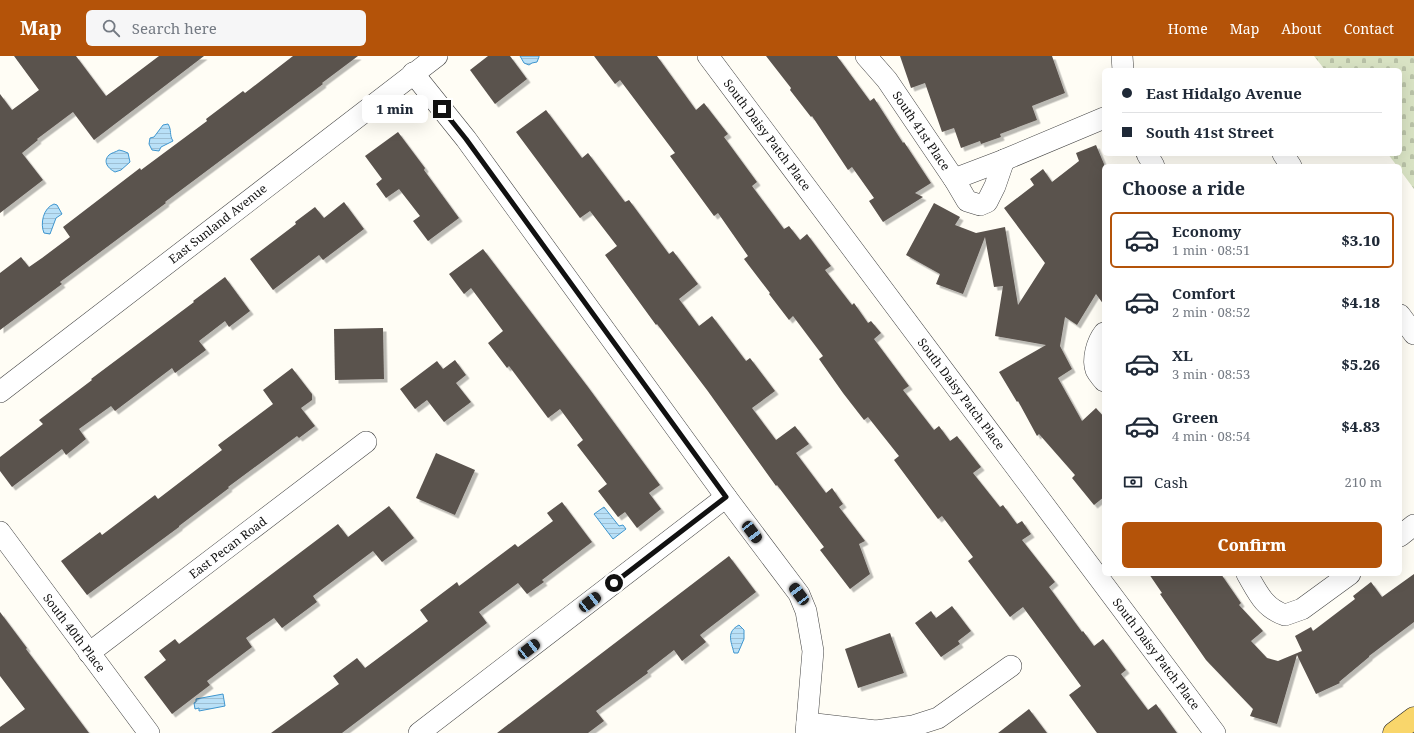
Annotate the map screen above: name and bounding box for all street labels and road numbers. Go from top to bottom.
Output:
street label: South Daisy Patch Place [720,75,815,194]
street label: South 41st Place [889,88,954,174]
street label: East Sunland Avenue [165,180,270,267]
street label: South Daisy Patch Place [914,334,1009,453]
street label: East Pecan Road [185,512,270,582]
street label: South 40th Place [39,590,110,676]
street label: South Daisy Patch Place [1109,594,1204,713]

